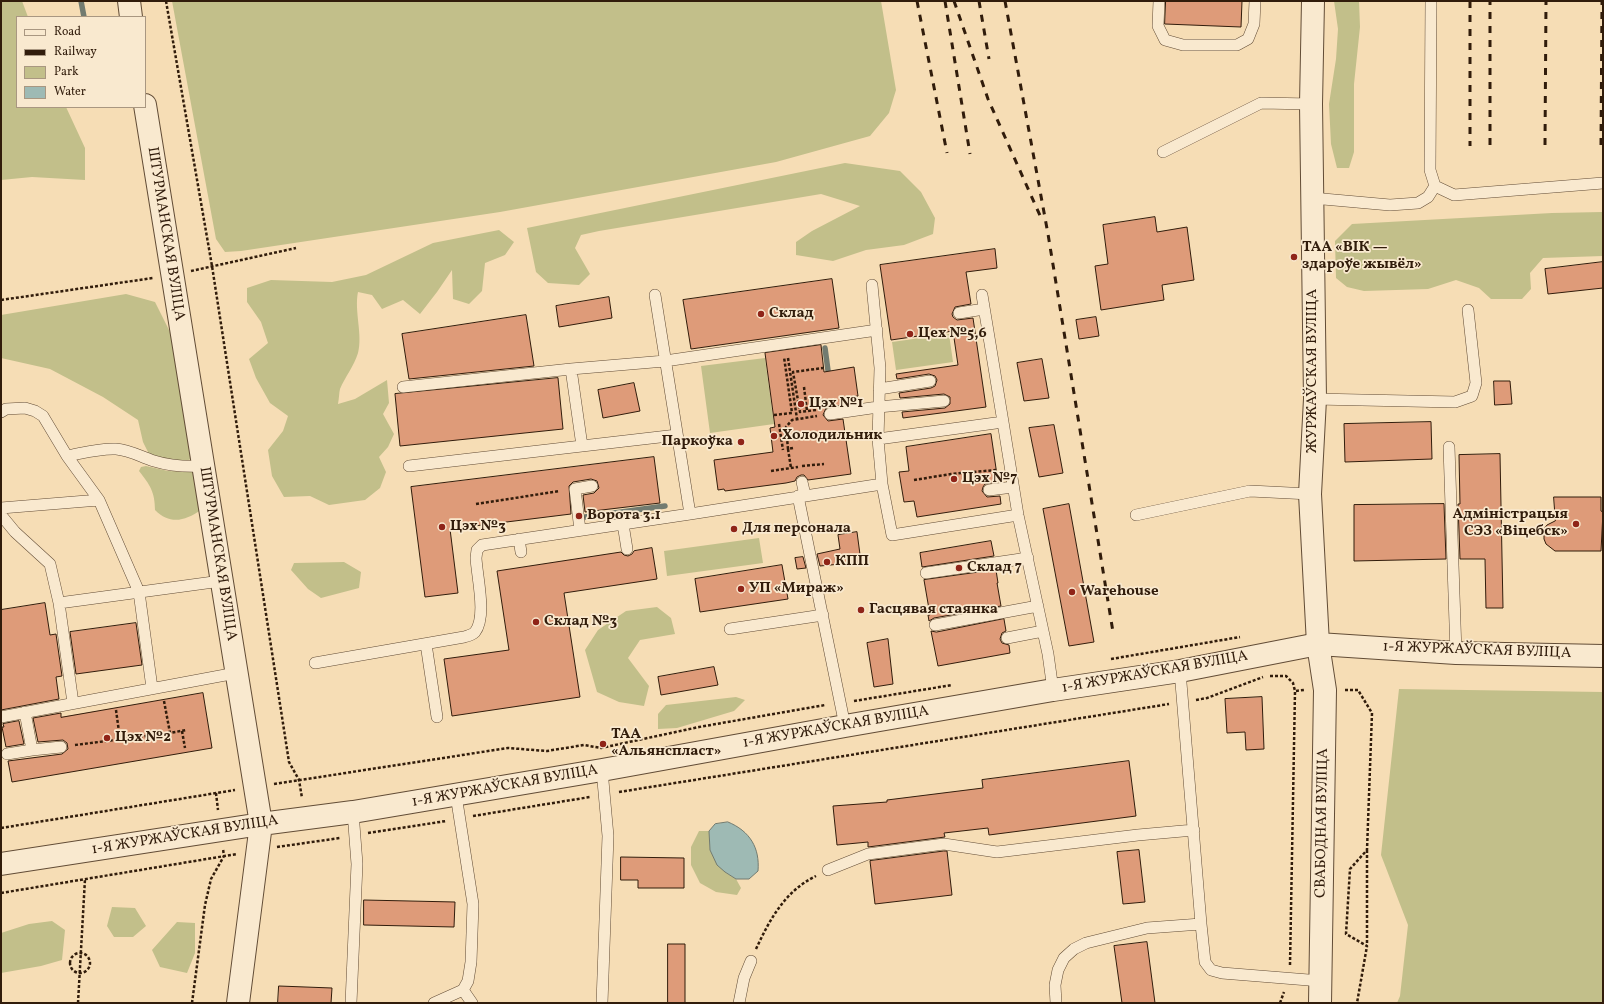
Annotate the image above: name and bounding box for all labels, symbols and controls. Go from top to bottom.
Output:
legend [16,16,146,108]
text: Road [54,24,81,40]
text: Railway [54,44,97,60]
text: Park [54,64,79,80]
text: Water [54,84,86,100]
street label: ШТУРМАНСКАЯ ВУЛІЦА [142,146,188,322]
place label: ТАА «ВІК — здароўе жывёл» [1302,239,1422,274]
marker: ТАА «ВІК — здароўе жывёл» [1289,252,1299,262]
street label: ЖУРЖАЎСКАЯ ВУЛІЦА [1304,289,1322,453]
place label: Склад [769,305,814,323]
marker: Склад [756,309,766,319]
place label: Цех №5,6 [918,325,987,343]
marker: Цех №5,6 [905,329,915,339]
place label: Цэх №1 [809,395,863,413]
marker: Цэх №1 [796,399,806,409]
place label: Холодильник [782,427,882,445]
marker: Холодильник [769,431,779,441]
place label: Паркоўка [661,433,733,451]
marker: Паркоўка [736,437,746,447]
street label: ШТУРМАНСКАЯ ВУЛІЦА [194,466,240,642]
place label: Цэх №7 [962,470,1017,488]
marker: Цэх №7 [949,474,959,484]
place label: Адміністрацыя СЭЗ «Віцебск» [1453,506,1568,541]
place label: Ворота 3.1 [587,507,661,525]
marker: Ворота 3.1 [574,511,584,521]
place label: Цэх №3 [450,518,506,536]
marker: Адміністрацыя СЭЗ «Віцебск» [1571,519,1581,529]
place label: Для персонала [742,520,851,538]
marker: Цэх №3 [437,522,447,532]
marker: Для персонала [729,524,739,534]
place label: КПП [835,553,869,571]
marker: КПП [822,557,832,567]
place label: Склад 7 [967,559,1022,577]
marker: Склад 7 [954,563,964,573]
place label: УП «Мираж» [749,580,844,598]
place label: Warehouse [1080,583,1159,601]
marker: УП «Мираж» [736,584,746,594]
marker: Warehouse [1067,587,1077,597]
place label: Гасцявая стаянка [869,601,998,619]
marker: Гасцявая стаянка [856,605,866,615]
place label: Склад №3 [544,613,617,631]
marker: Склад №3 [531,617,541,627]
street label: 1-Я ЖУРЖАЎСКАЯ ВУЛІЦА [1382,639,1572,663]
street label: 1-Я ЖУРЖАЎСКАЯ ВУЛІЦА [1061,648,1249,698]
street label: 1-Я ЖУРЖАЎСКАЯ ВУЛІЦА [742,703,930,753]
place label: ТАА «Альянспласт» [611,726,722,761]
place label: Цэх №2 [115,729,171,747]
marker: Цэх №2 [102,733,112,743]
marker: ТАА «Альянспласт» [598,739,608,749]
street label: СВАБОДНАЯ ВУЛІЦА [1313,748,1333,898]
street label: 1-Я ЖУРЖАЎСКАЯ ВУЛІЦА [411,762,599,812]
street label: 1-Я ЖУРЖАЎСКАЯ ВУЛІЦА [90,812,280,860]

